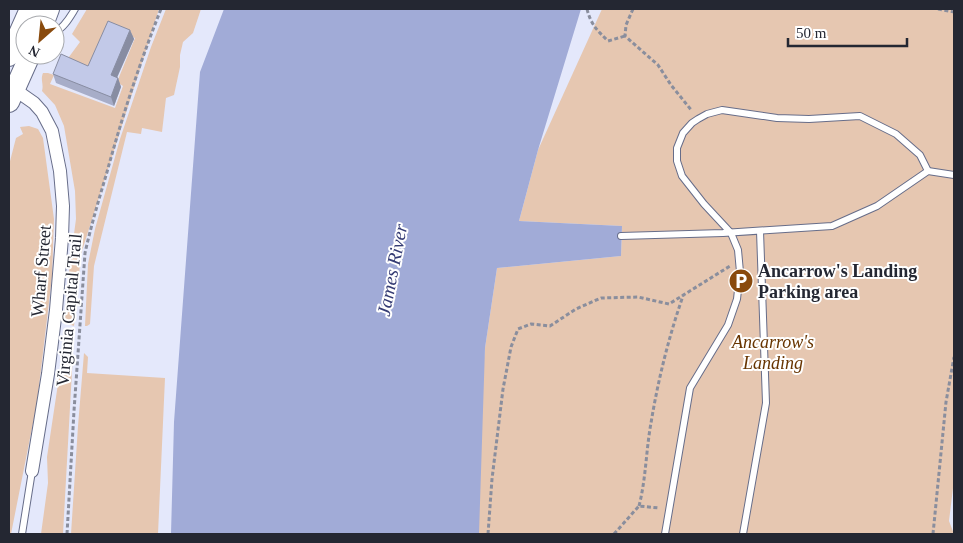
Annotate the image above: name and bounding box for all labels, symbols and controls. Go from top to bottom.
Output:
north arrow [15,15,65,65]
scale bar [788,15,907,47]
text: 50 m [796,25,827,41]
text: N [26,42,42,60]
water label: James River [373,222,411,318]
street label: Wharf Street [27,224,55,318]
street label: Virginia Capital Trail [52,233,86,387]
place label: Ancarrow's Landing Parking area [758,261,917,302]
parking icon: Ancarrow's Landing Parking area [728,268,754,294]
park label: Ancarrow's Landing [731,332,814,373]

